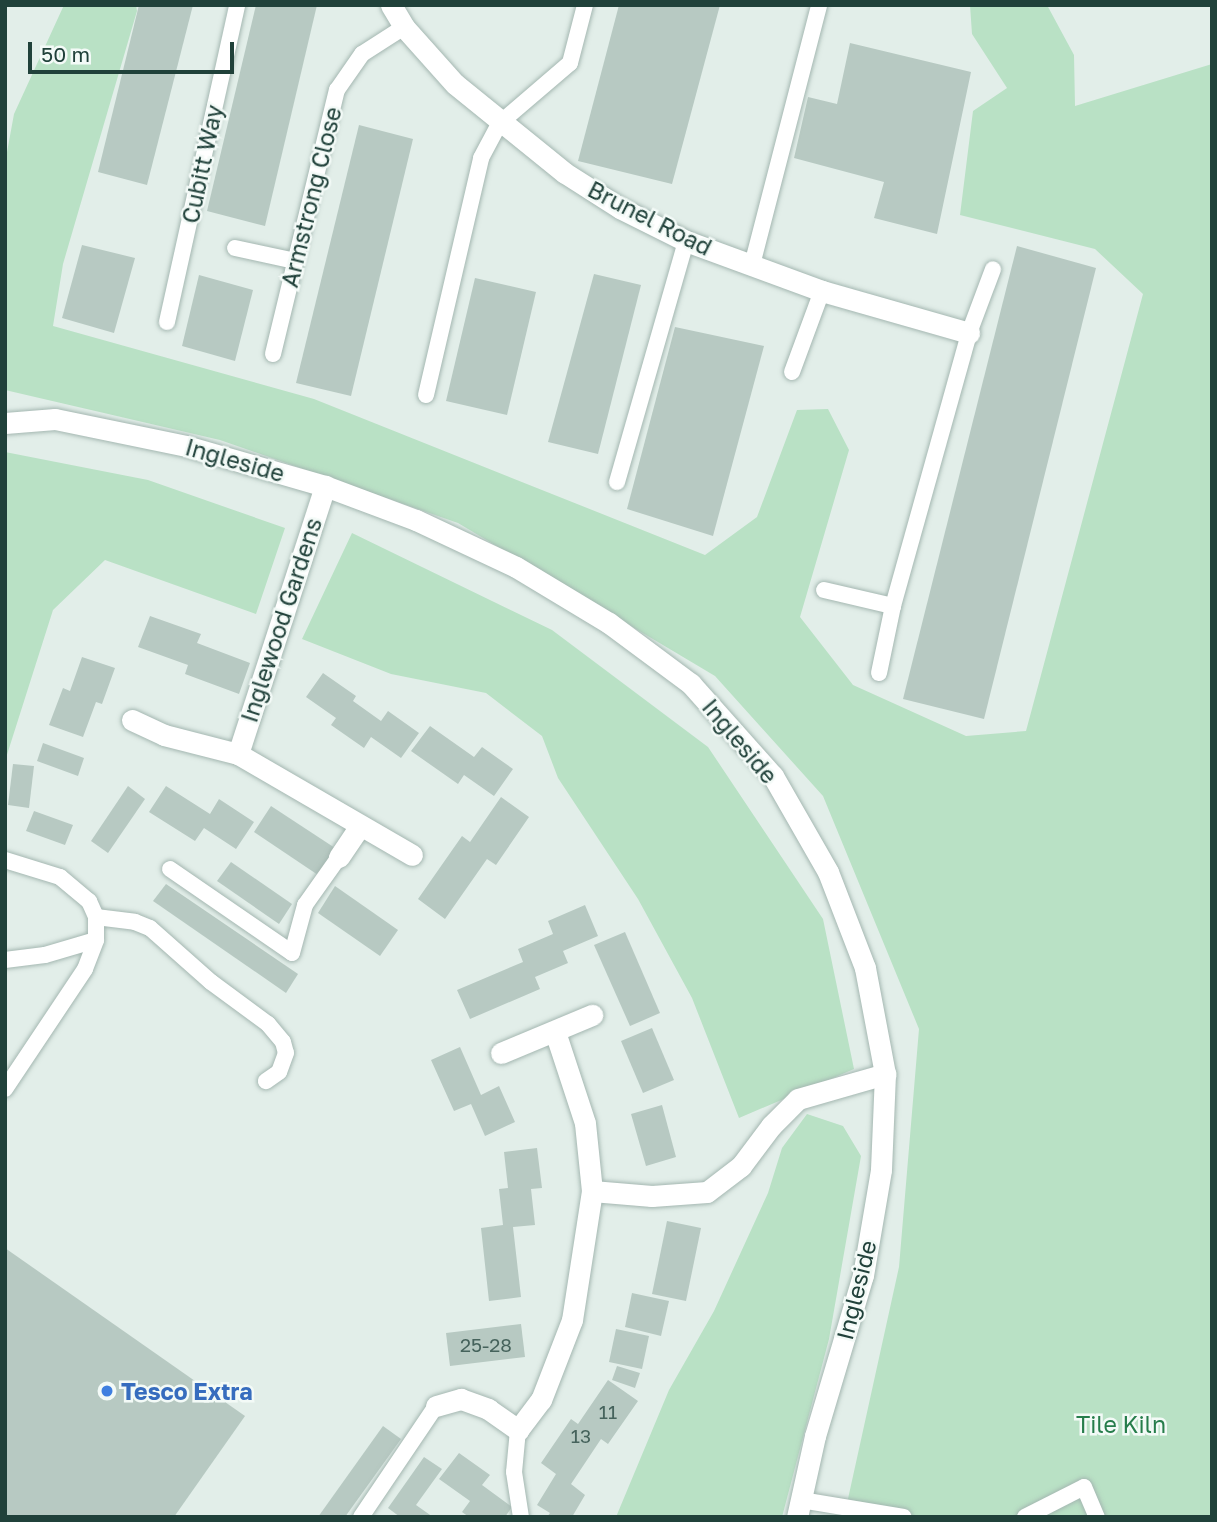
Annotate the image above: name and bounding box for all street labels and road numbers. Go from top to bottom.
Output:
street label: Cubitt Way [176,102,228,226]
street label: Armstrong Close [275,104,347,290]
street label: Brunel Road [583,175,717,261]
street label: Ingleside [182,433,288,487]
street label: Inglewood Gardens [235,514,327,726]
street label: Ingleside [697,693,783,789]
street label: Ingleside [830,1237,882,1343]

